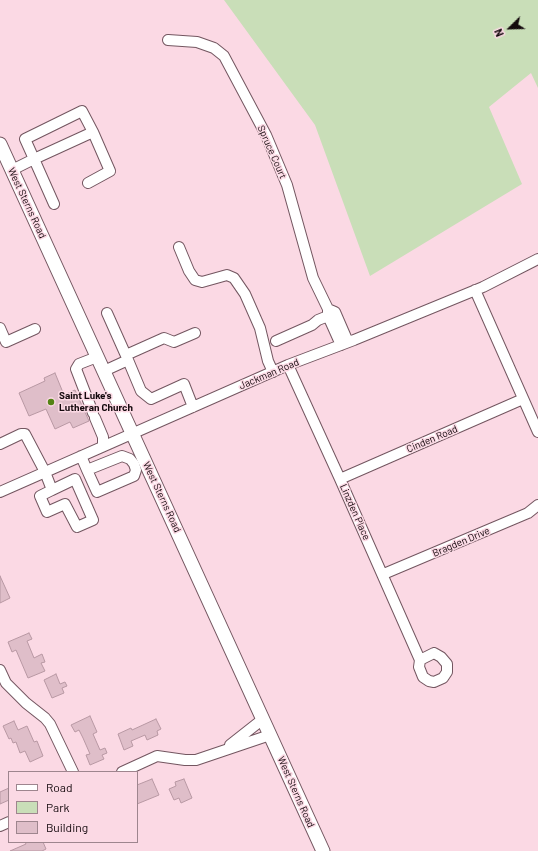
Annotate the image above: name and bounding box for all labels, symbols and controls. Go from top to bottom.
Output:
north arrow [490,8,530,48]
text: N [491,27,506,39]
street label: Spruce Court [255,123,289,181]
street label: West Sterns Road [5,166,49,240]
street label: Jackman Road [237,356,301,392]
place label: Saint Luke's Lutheran Church [59,390,133,414]
marker: Saint Luke's Lutheran Church [46,397,56,407]
street label: Cinden Road [405,423,459,455]
street label: West Sterns Road [140,460,184,534]
street label: Linzden Place [337,482,373,542]
street label: Bragden Drive [431,525,491,559]
street label: West Sterns Road [275,755,317,829]
legend [8,771,138,843]
text: Road [46,780,73,794]
text: Park [46,800,70,814]
text: Building [46,820,88,834]

